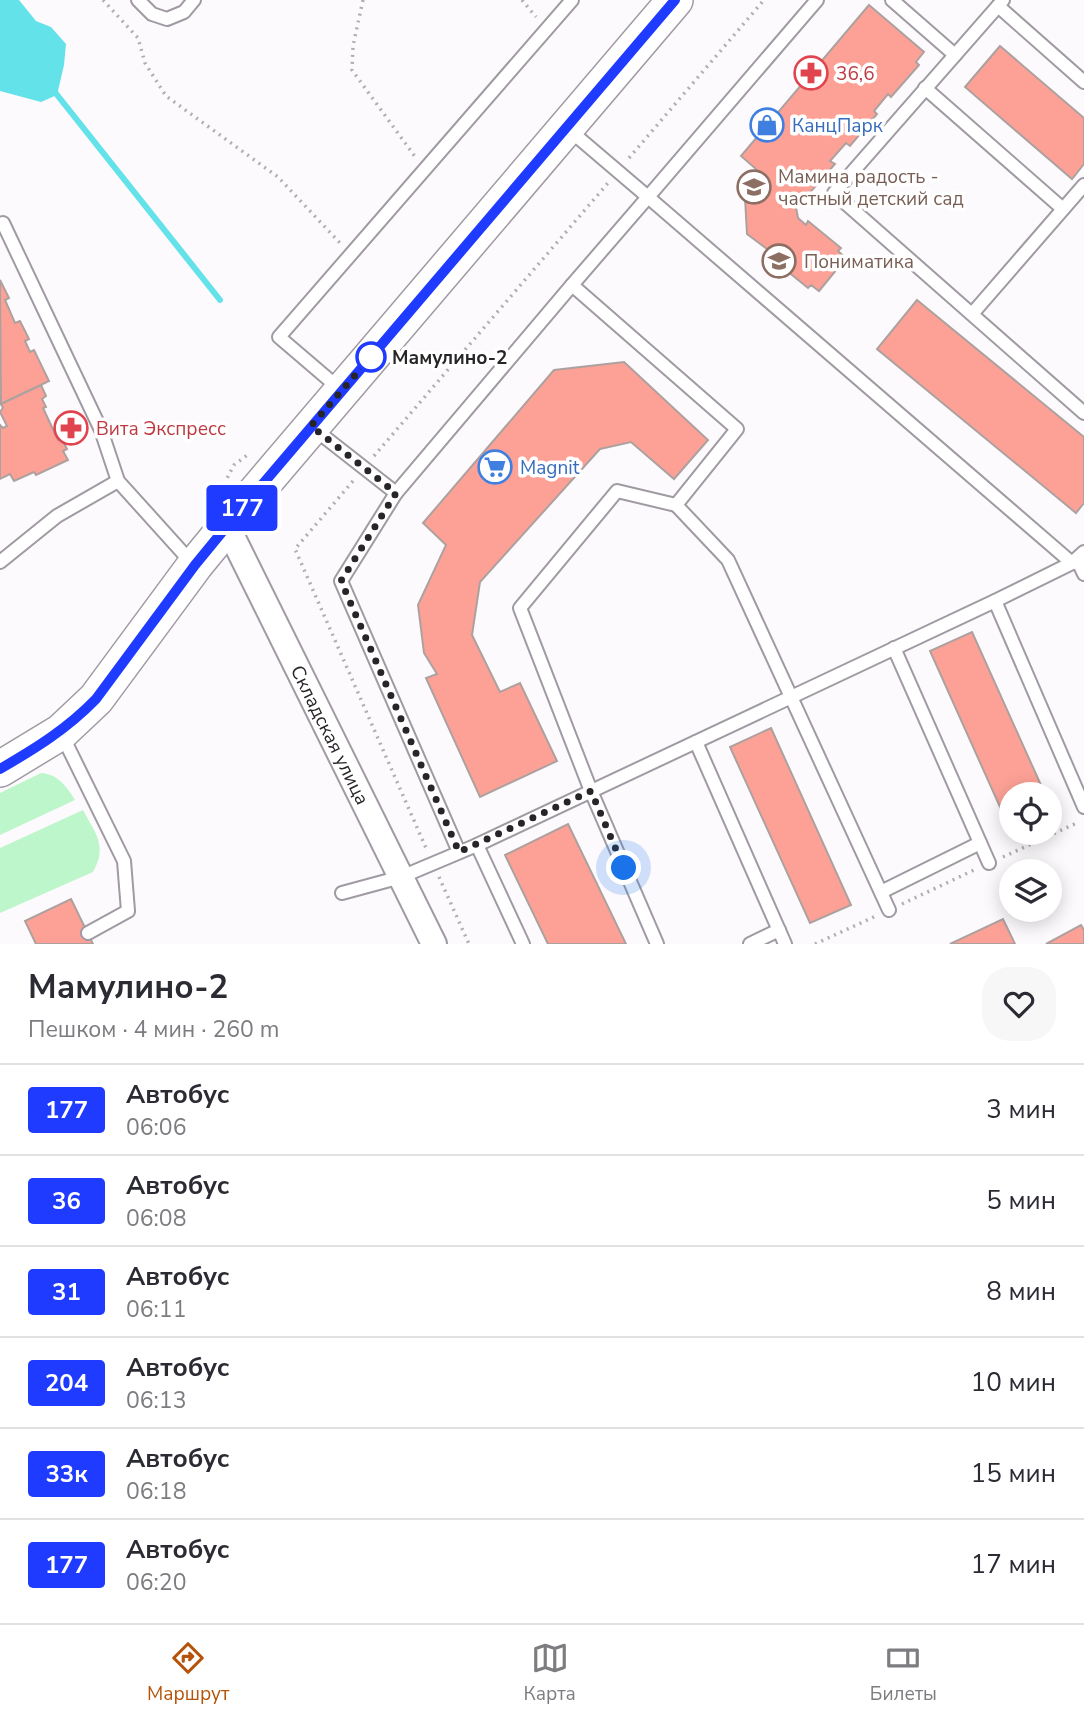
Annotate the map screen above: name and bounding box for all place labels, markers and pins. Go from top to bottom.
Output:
pharmacy icon: 36,6 [792,54,830,92]
place label: 36,6 [836,61,875,87]
shop icon: КанцПарк [748,106,786,144]
place label: КанцПарк [792,113,883,139]
place label: Мамина радость - частный детский сад [778,164,964,212]
school or university icon: Мамина радость - частный детский сад [735,168,773,206]
school or university icon: Пониматика [760,242,798,280]
place label: Пониматика [804,249,914,275]
marker: Мамулино-2 [356,342,386,372]
place label: Мамулино-2 [392,345,507,371]
pharmacy icon: Вита Экспресс [52,409,90,447]
place label: Вита Экспресс [96,416,226,442]
supermarket icon: Magnit [476,448,514,486]
place label: Magnit [520,455,580,481]

